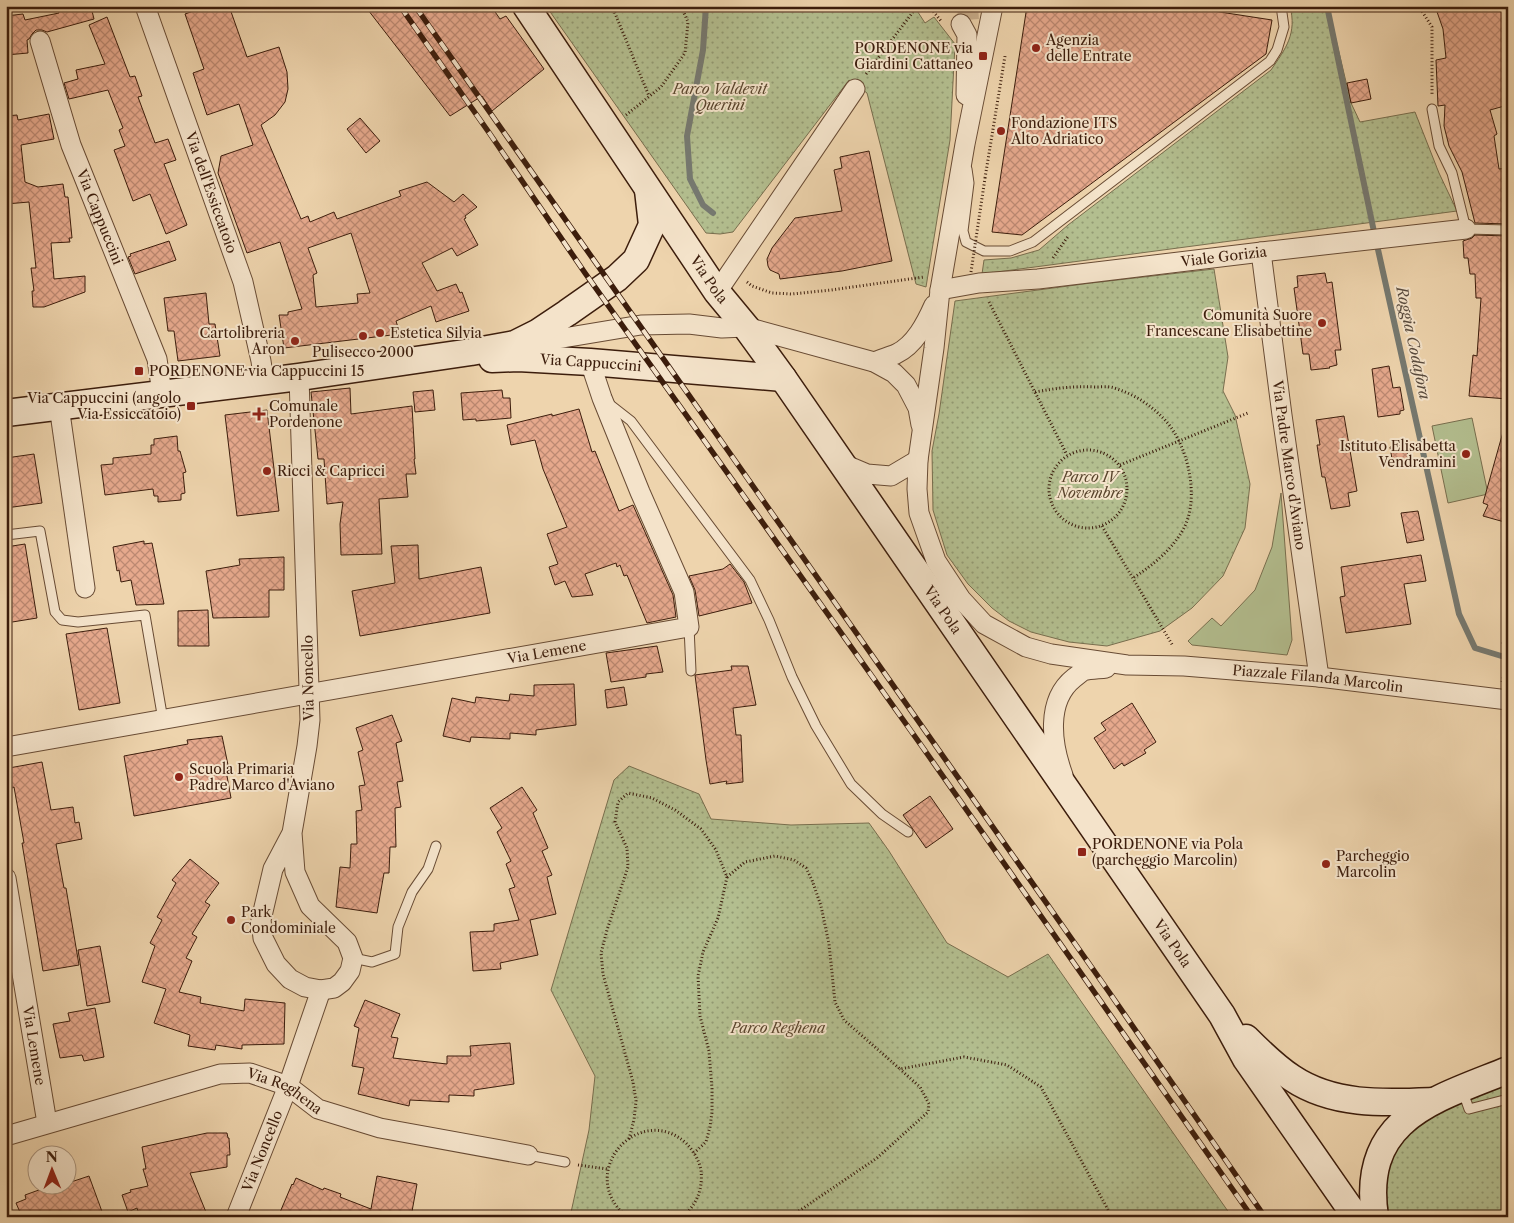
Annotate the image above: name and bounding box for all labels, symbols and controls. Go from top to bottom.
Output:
place label: Agenzia delle Entrate [1045,31,1132,65]
place label: PORDENONE via Giardini Cattaneo [854,39,974,73]
marker: Agenzia delle Entrate [1030,42,1042,54]
marker: PORDENONE via Giardini Cattaneo [977,50,989,62]
park label: Parco Valdevit Querini [672,80,768,114]
place label: Fondazione ITS Alto Adriatico [1010,114,1117,148]
marker: Fondazione ITS Alto Adriatico [995,125,1007,137]
street label: Via dell'Essiccatoio [181,128,241,256]
street label: Via Cappuccini [72,166,127,267]
street label: Viale Gorizia [1179,242,1268,271]
street label: Via Pola [686,251,732,308]
water label: Roggia Codafora [1392,284,1435,401]
place label: Comunità Suore Francescane Elisabettine [1146,306,1312,340]
marker: Comunità Suore Francescane Elisabettine [1316,317,1328,329]
place label: Cartolibreria Aron [199,324,286,358]
place label: Estetica Silvia [390,324,482,342]
marker: Estetica Silvia [374,327,386,339]
marker: Pulisecco 2000 [357,330,369,342]
marker: Cartolibreria Aron [289,335,301,347]
place label: Pulisecco 2000 [312,343,414,361]
street label: Via Cappuccini [539,350,642,375]
place label: PORDENONE via Cappuccini 15 [149,362,364,380]
marker: PORDENONE via Cappuccini 15 [133,365,145,377]
street label: Via Padre Marco d'Aviano [1268,378,1310,551]
place label: Via Cappuccini (angolo Via Essiccatoio) [26,389,181,423]
place label: Comunale Pordenone [269,397,343,431]
marker: Via Cappuccini (angolo Via Essiccatoio) [185,400,197,412]
marker: Comunale Pordenone [253,408,265,420]
place label: Istituto Elisabetta Vendramini [1340,437,1457,471]
marker: Istituto Elisabetta Vendramini [1460,448,1472,460]
place label: Ricci & Capricci [277,462,385,480]
marker: Ricci & Capricci [261,465,273,477]
park label: Parco IV Novembre [1056,468,1124,502]
street label: Via Pola [919,582,966,638]
street label: Via Noncello [298,635,318,722]
street label: Via Lemene [505,636,588,668]
street label: Piazzale Filanda Marcolin [1232,661,1405,696]
place label: Scuola Primaria Padre Marco d'Aviano [189,760,335,794]
marker: Scuola Primaria Padre Marco d'Aviano [173,771,185,783]
place label: PORDENONE via Pola (parcheggio Marcolin) [1092,835,1244,869]
marker: PORDENONE via Pola (parcheggio Marcolin) [1076,846,1088,858]
place label: Parcheggio Marcolin [1336,847,1410,881]
marker: Parcheggio Marcolin [1320,858,1332,870]
place label: Park Condominiale [241,903,336,937]
marker: Park Condominiale [225,914,237,926]
street label: Via Pola [1149,915,1196,971]
street label: Via Lemene [18,1004,50,1087]
park label: Parco Reghena [730,1019,826,1037]
street label: Via Reghena [244,1063,326,1118]
street label: Via Noncello [238,1108,286,1195]
north arrow [28,1146,78,1196]
text: N [46,1148,58,1166]

